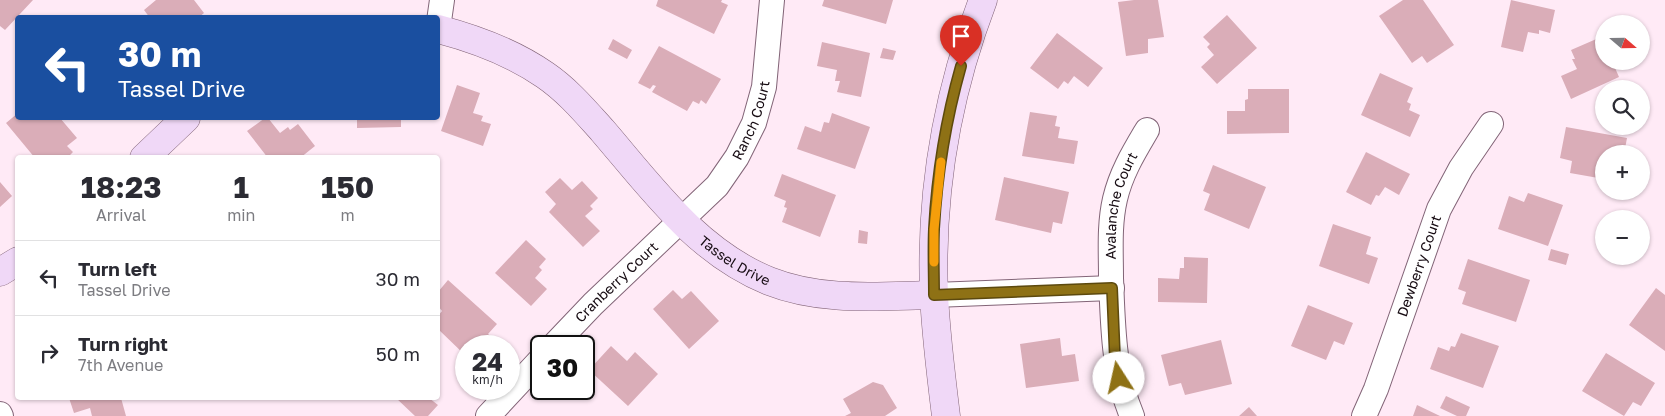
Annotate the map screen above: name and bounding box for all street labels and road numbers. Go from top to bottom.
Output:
street label: Ranch Court [728,80,773,162]
street label: Avalanche Court [1102,149,1141,260]
street label: Dewberry Court [1393,213,1444,319]
street label: Tassel Drive [696,232,773,289]
street label: Cranberry Court [571,238,661,326]

